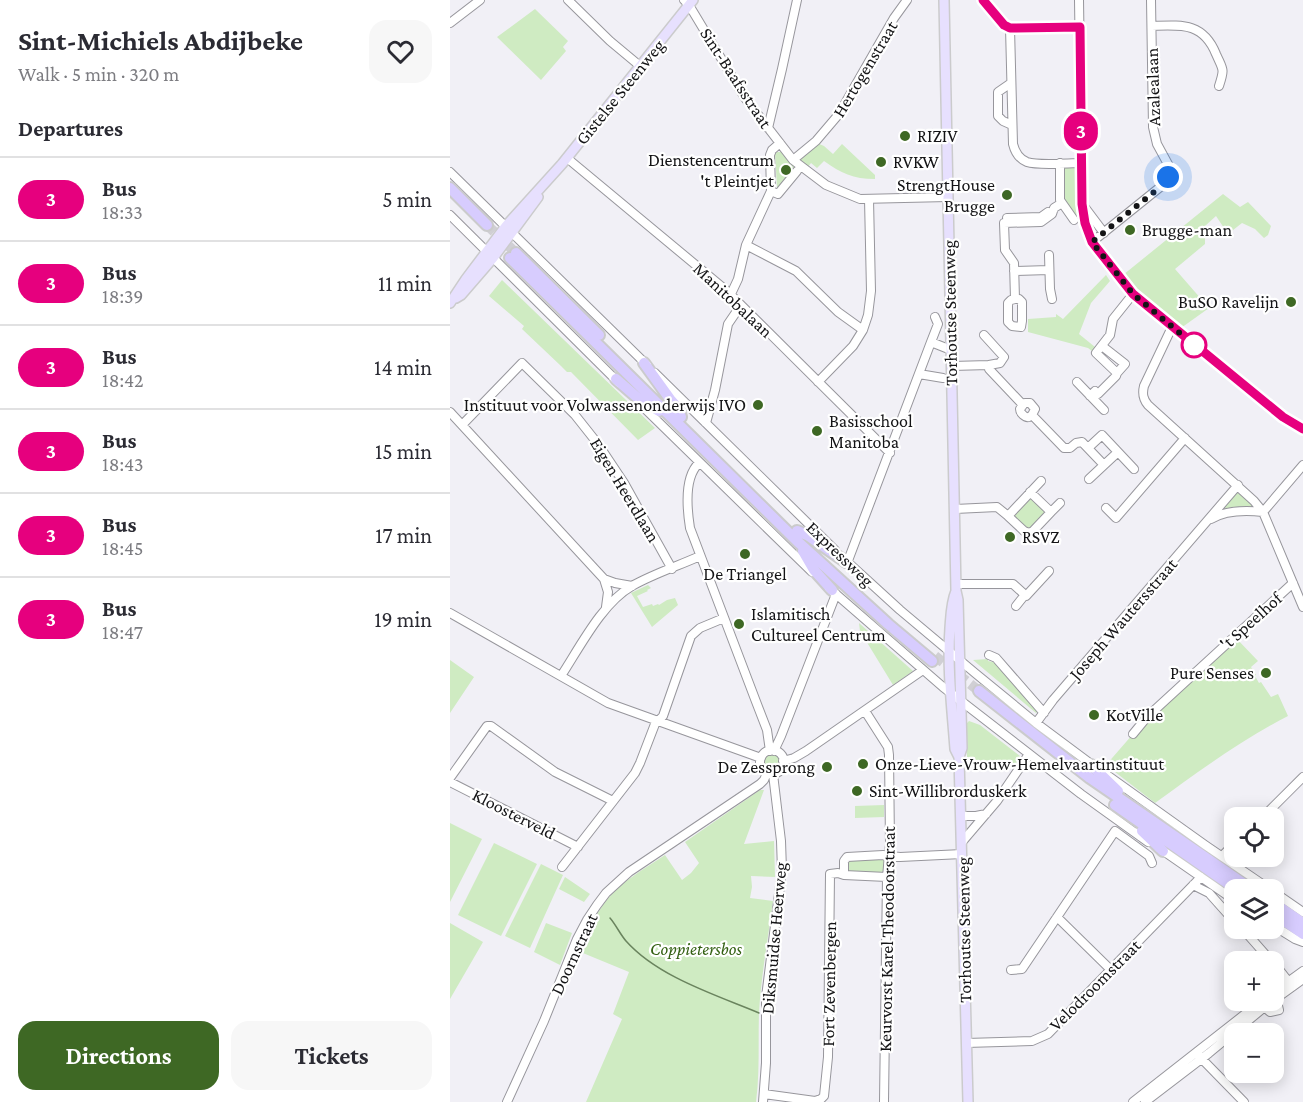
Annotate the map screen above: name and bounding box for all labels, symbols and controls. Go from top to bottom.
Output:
street label: Hertogenstraat [828,16,902,121]
button: heart [369,20,432,83]
street label: Sint-Baafsstraat [696,24,776,133]
text: Sint-Michiels Abdijbeke [18,25,303,56]
street label: Gistelse Steenweg [572,35,669,149]
street label: Azalealaan [1142,47,1164,126]
text: Walk · 5 min · 320 m [18,63,179,85]
line badge: 3 [1062,112,1100,150]
text: Departures [18,116,123,141]
text: 3 [1076,119,1086,143]
place label: RIZIV [917,126,958,146]
marker: RIZIV [898,129,912,143]
place label: Dienstencentrum 't Pleintjet [648,150,775,192]
place label: RVKW [893,152,939,172]
marker: RVKW [874,155,888,169]
your location [1153,162,1183,192]
marker: Dienstencentrum 't Pleintjet [779,163,793,177]
place label: StrengtHouse Brugge [897,175,995,216]
text: Bus [102,176,136,201]
text: 3 [46,187,56,211]
text: 5 min [382,187,432,212]
marker: StrengtHouse Brugge [1000,188,1014,202]
text: 18:33 [102,201,143,223]
place label: Brugge-man [1142,220,1233,240]
marker: Brugge-man [1123,223,1137,237]
street label: Torhoutse Steenweg [939,240,961,386]
street label: Manitobalaan [689,258,777,342]
text: Bus [102,260,136,285]
text: 3 [46,271,56,295]
text: 11 min [378,271,432,296]
text: 18:39 [102,285,144,307]
place label: BuSO Ravelijn [1178,292,1279,313]
marker: BuSO Ravelijn [1284,295,1298,309]
unlabelled marker [1181,332,1207,358]
text: Bus [102,344,136,369]
text: 3 [46,355,56,379]
text: 14 min [374,355,432,380]
text: 18:42 [102,369,144,391]
place label: Instituut voor Volwassenonderwijs IVO [464,395,746,416]
marker: Instituut voor Volwassenonderwijs IVO [751,398,765,412]
place label: Basisschool Manitoba [829,411,913,452]
marker: Basisschool Manitoba [810,424,824,438]
text: Bus [102,428,136,453]
street label: Eigen Heerdlaan [586,434,664,546]
text: 3 [46,439,56,463]
text: 15 min [375,439,432,464]
text: 18:43 [102,453,143,475]
text: Bus [102,512,136,537]
street label: Expressweg [802,517,878,591]
text: 3 [46,523,56,547]
text: 17 min [375,523,432,548]
place label: RSVZ [1022,527,1060,547]
marker: RSVZ [1003,530,1017,544]
text: 18:45 [102,537,144,559]
marker: De Triangel [738,547,752,561]
street label: Joseph Wautersstraat [1064,554,1182,685]
place label: De Triangel [703,564,787,584]
street label: 't Speelhof [1216,587,1287,654]
text: Bus [102,596,136,621]
place label: Islamitisch Cultureel Centrum [751,604,886,645]
text: 3 [46,607,56,631]
text: 19 min [374,607,432,632]
marker: Islamitisch Cultureel Centrum [732,617,746,631]
text: 18:47 [102,621,143,643]
place label: Pure Senses [1170,663,1254,683]
marker: Pure Senses [1259,666,1273,680]
place label: KotVille [1106,705,1163,725]
marker: KotVille [1087,708,1101,722]
place label: Onze-Lieve-Vrouw-Hemelvaartinstituut [875,754,1165,774]
place label: De Zessprong [718,757,815,777]
marker: Onze-Lieve-Vrouw-Hemelvaartinstituut [856,757,870,771]
marker: De Zessprong [820,760,834,774]
place label: Sint-Willibrorduskerk [869,781,1027,801]
marker: Sint-Willibrorduskerk [850,784,864,798]
street label: Kloosterveld [469,785,559,844]
map controls [1224,807,1284,1083]
button: locate [1224,807,1284,867]
street label: Keurvorst Karel Theodoorstraat [875,825,899,1052]
street label: Torhoutse Steenweg [953,857,975,1003]
street label: Diksmuidse Heerweg [757,861,791,1015]
button: layers [1224,879,1284,939]
street label: Doornstraat [546,909,602,998]
street label: Fort Zevenbergen [818,921,840,1047]
street label: Velodroomstraat [1045,935,1145,1035]
park label: Coppietersbos [650,939,743,959]
button: + [1224,951,1284,1011]
button: Directions [18,1021,219,1090]
button: Tickets [231,1021,432,1090]
button: − [1224,1023,1284,1083]

